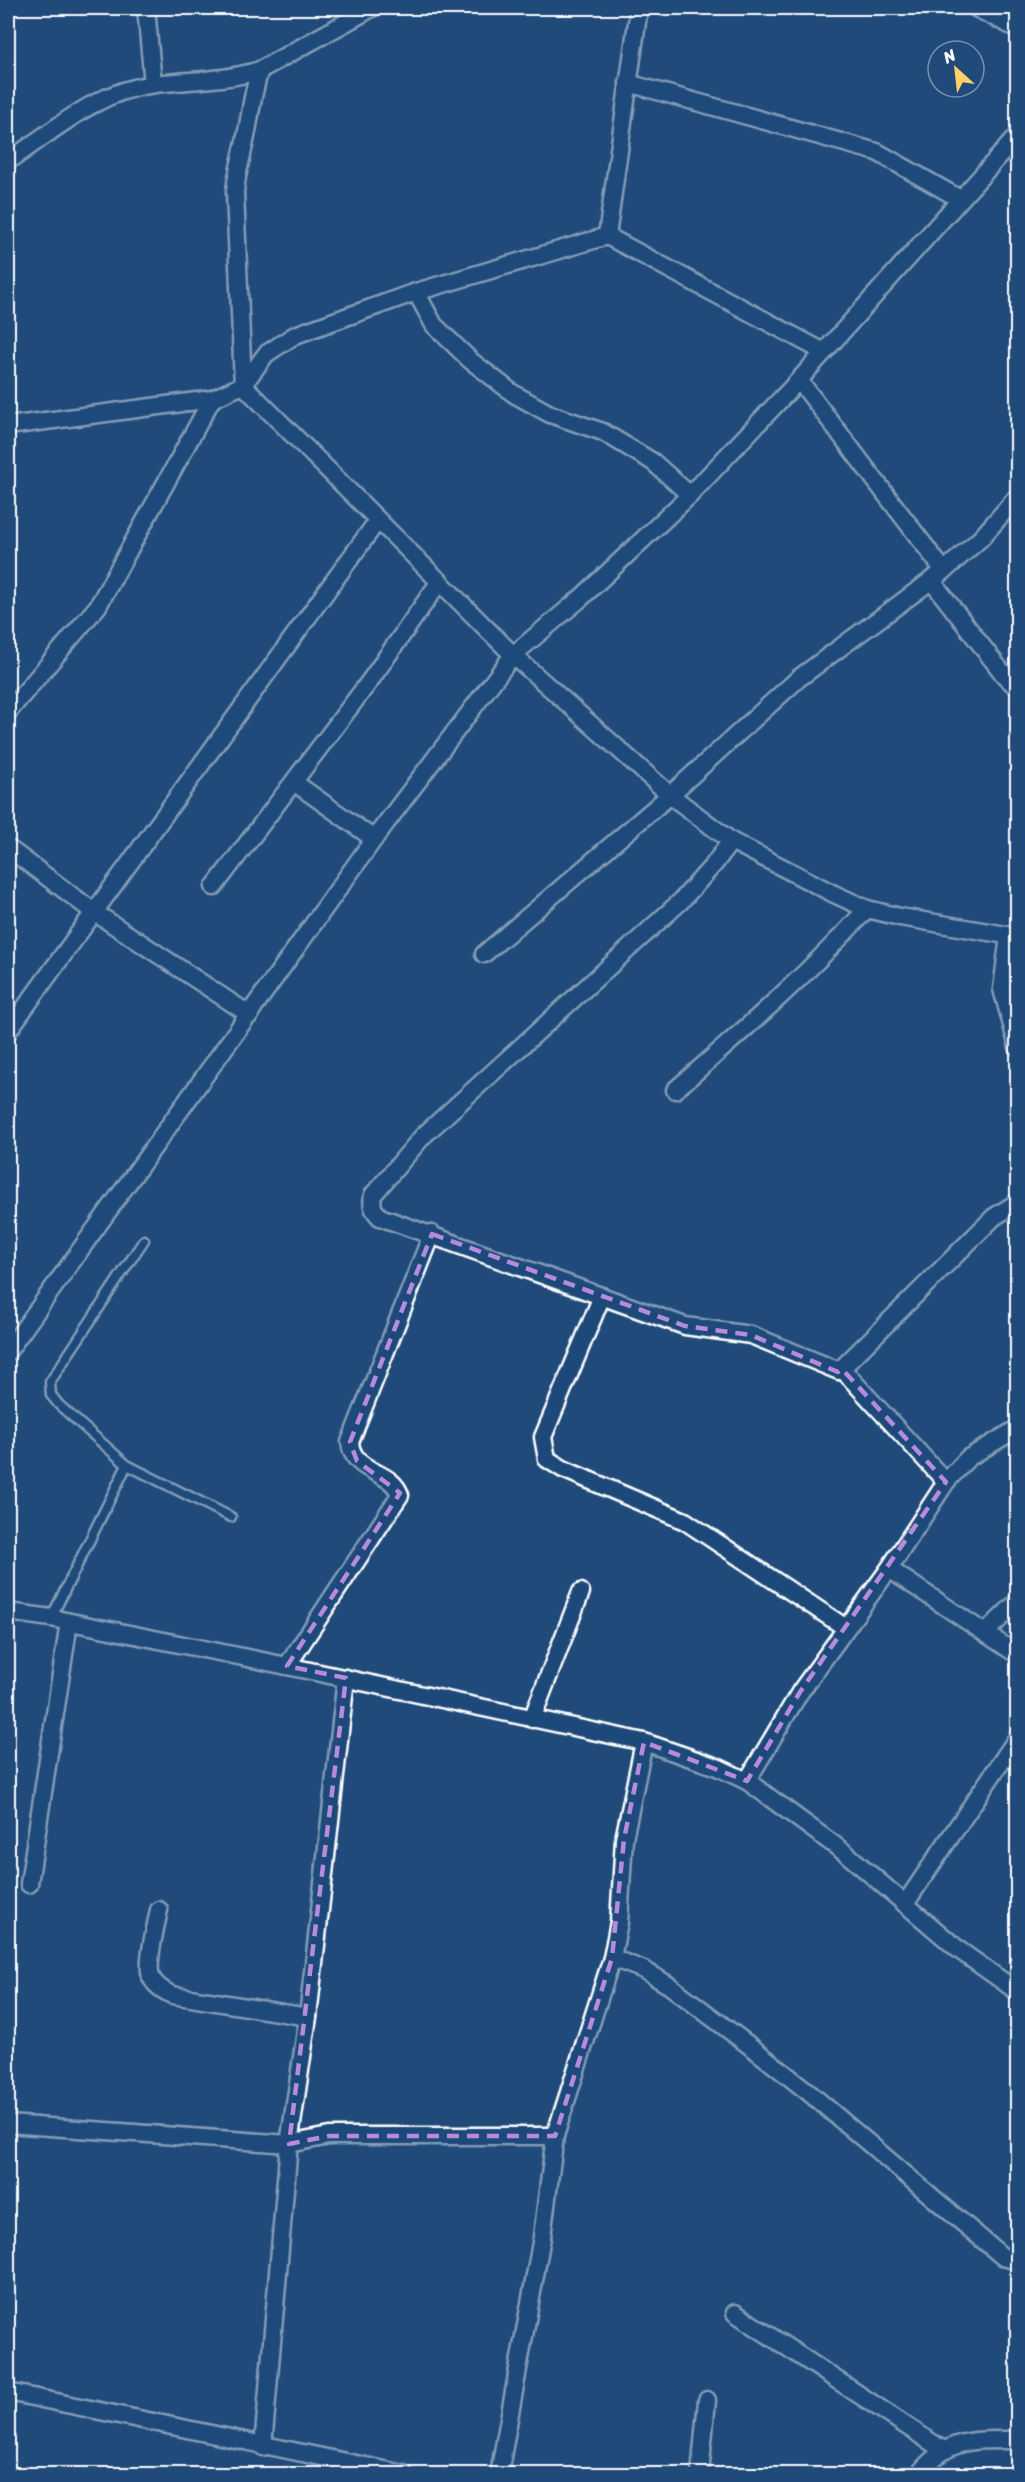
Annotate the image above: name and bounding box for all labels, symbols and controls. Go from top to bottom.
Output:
north arrow [926,39,986,99]
text: N [937,40,962,72]

